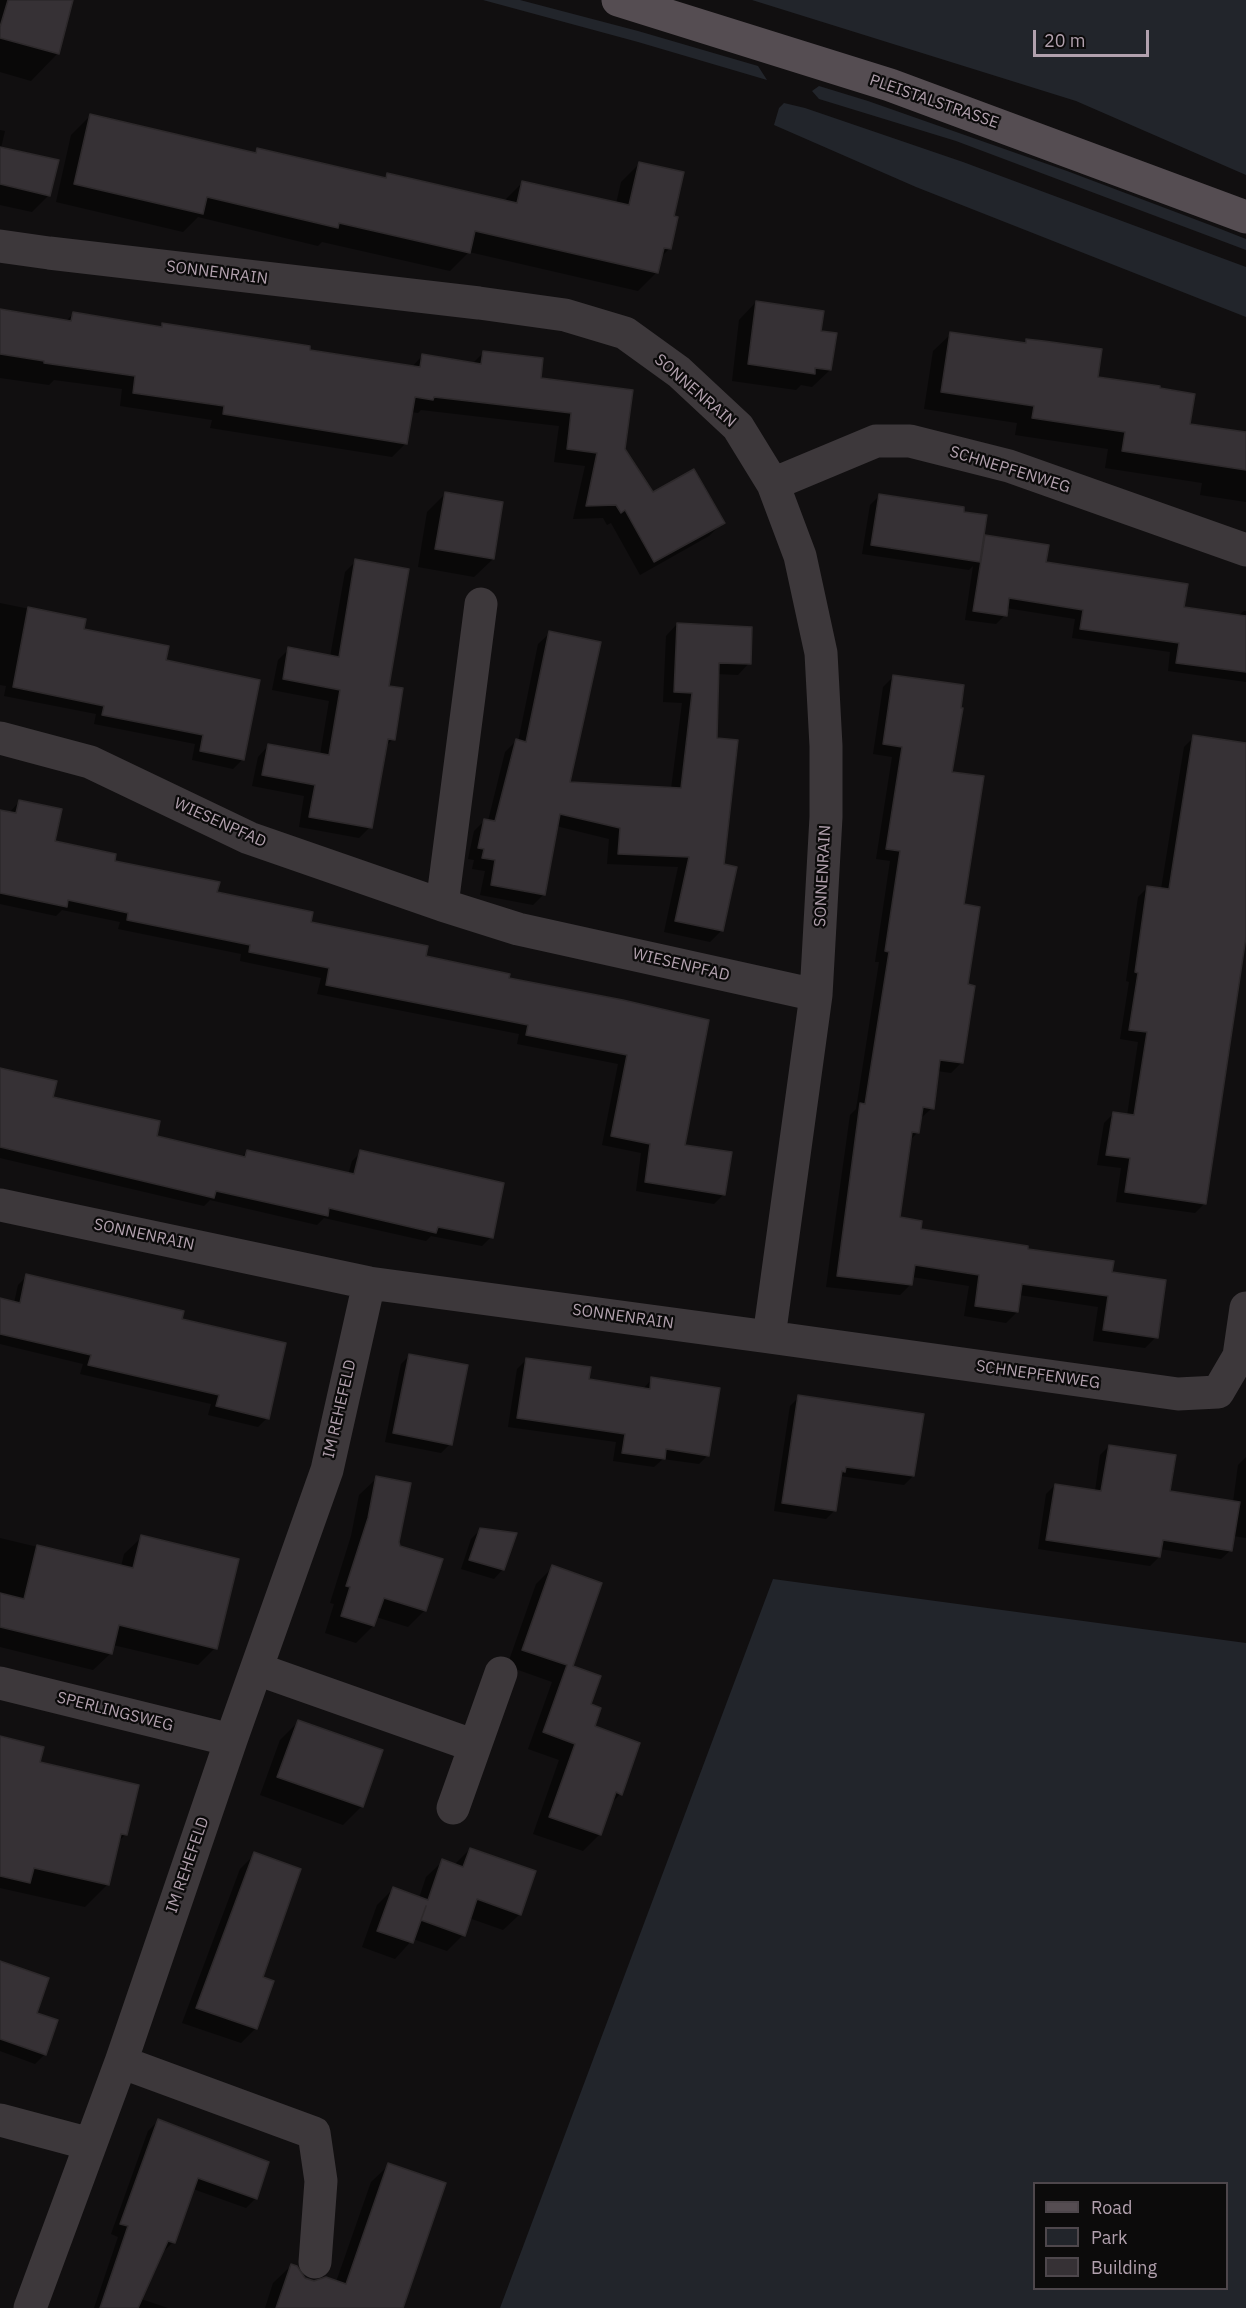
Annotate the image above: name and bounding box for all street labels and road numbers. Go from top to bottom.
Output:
street label: PLEISTALSTRASSE [867,71,1001,133]
street label: SONNENRAIN [165,257,269,289]
street label: SONNENRAIN [650,350,740,432]
street label: SCHNEPFENWEG [947,443,1073,497]
street label: WIESENPFAD [171,794,269,852]
street label: SONNENRAIN [811,825,835,927]
street label: WIESENPFAD [631,945,731,985]
street label: SONNENRAIN [92,1215,196,1255]
street label: SONNENRAIN [571,1300,675,1334]
street label: SCHNEPFENWEG [975,1357,1101,1393]
street label: IM REHEFELD [319,1358,361,1460]
street label: SPERLINGSWEG [55,1688,175,1736]
street label: IM REHEFELD [163,1814,213,1916]

